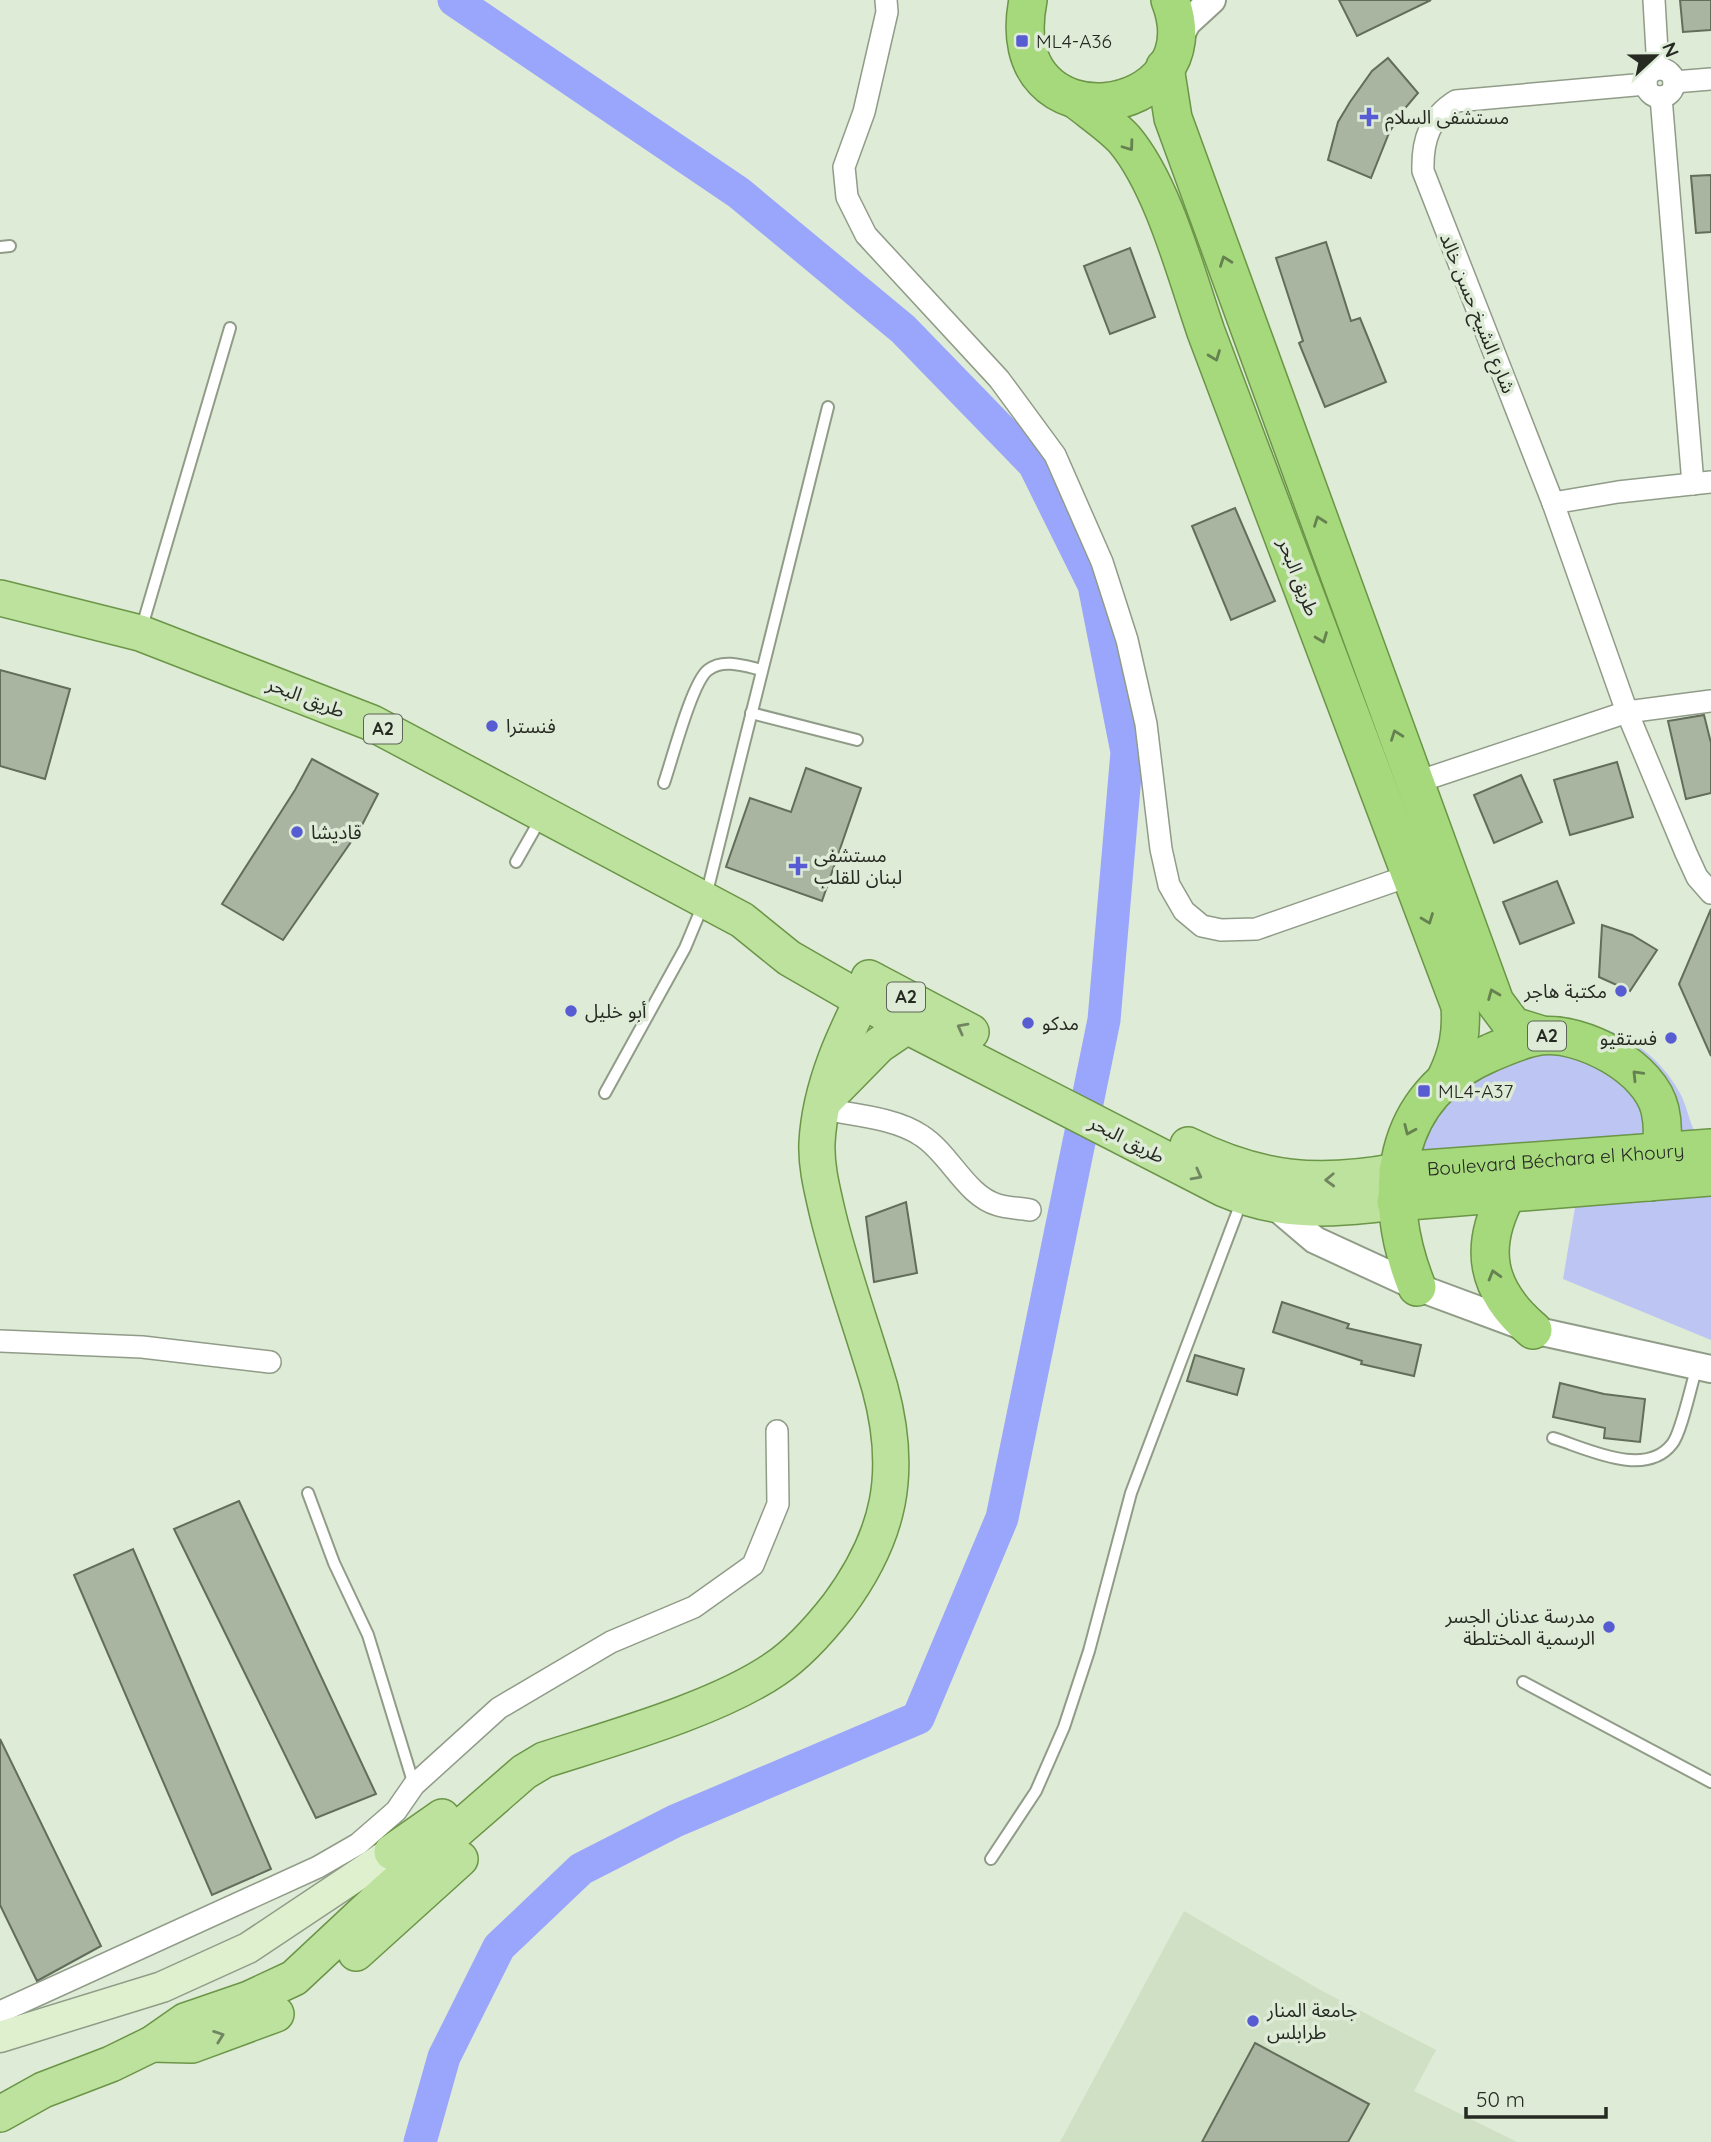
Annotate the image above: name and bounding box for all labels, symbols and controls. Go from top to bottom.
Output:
north arrow [1620,21,1690,91]
place label: ML4-A36 [1036,29,1112,53]
marker: ML4-A36 [1014,33,1030,49]
text: N [1657,39,1685,61]
place label: مستشفى السلام [1385,105,1509,132]
marker: مستشفى السلام [1359,107,1379,127]
one-way arrow [1121,139,1133,151]
street label: شارع الشيخ حسن خالد [1432,229,1521,398]
one-way arrow [1219,256,1233,268]
one-way arrow [1207,350,1221,362]
one-way arrow [1313,516,1327,528]
street label: طريق البحر [1273,534,1325,620]
one-way arrow [1314,631,1328,643]
street label: طريق البحر [263,671,349,723]
road number: A2 [364,714,402,744]
place label: فنسترا [506,714,556,738]
marker: فنسترا [484,718,500,734]
one-way arrow [1391,730,1405,742]
place label: قاديشا [311,820,361,844]
marker: قاديشا [289,824,305,840]
place label: مستشفى لبنان للقلب [814,843,902,889]
marker: مستشفى لبنان للقلب [788,856,808,876]
one-way arrow [1420,913,1434,925]
place label: مكتبة هاجر [1523,979,1607,1003]
road number: A2 [887,982,925,1012]
marker: مكتبة هاجر [1613,983,1629,999]
one-way arrow [1487,989,1501,1002]
place label: أبو خليل [585,999,647,1023]
marker: أبو خليل [563,1003,579,1019]
place label: مدكو [1042,1011,1079,1035]
marker: مدكو [1020,1015,1036,1031]
road number: A2 [1528,1021,1566,1050]
one-way arrow [957,1022,970,1036]
place label: فستقيو [1600,1026,1657,1050]
marker: فستقيو [1663,1030,1679,1046]
one-way arrow [1632,1071,1645,1084]
place label: ML4-A37 [1438,1079,1513,1103]
marker: ML4-A37 [1416,1083,1432,1099]
street label: طريق البحر [1084,1109,1169,1168]
one-way arrow [1403,1123,1417,1135]
street label: Boulevard Béchara el Khoury [1426,1138,1685,1181]
one-way arrow [1190,1167,1202,1180]
one-way arrow [1324,1172,1335,1187]
one-way arrow [1488,1270,1503,1282]
place label: مدرسة عدنان الجسر الرسمية المختلطة [1444,1604,1595,1650]
marker: مدرسة عدنان الجسر الرسمية المختلطة [1601,1619,1617,1635]
place label: جامعة المنار طرابلس [1266,1998,1357,2044]
marker: جامعة المنار طرابلس [1245,2013,1261,2029]
one-way arrow [212,2030,224,2044]
scale bar [1466,2076,1606,2120]
text: 50 m [1476,2086,1525,2112]

